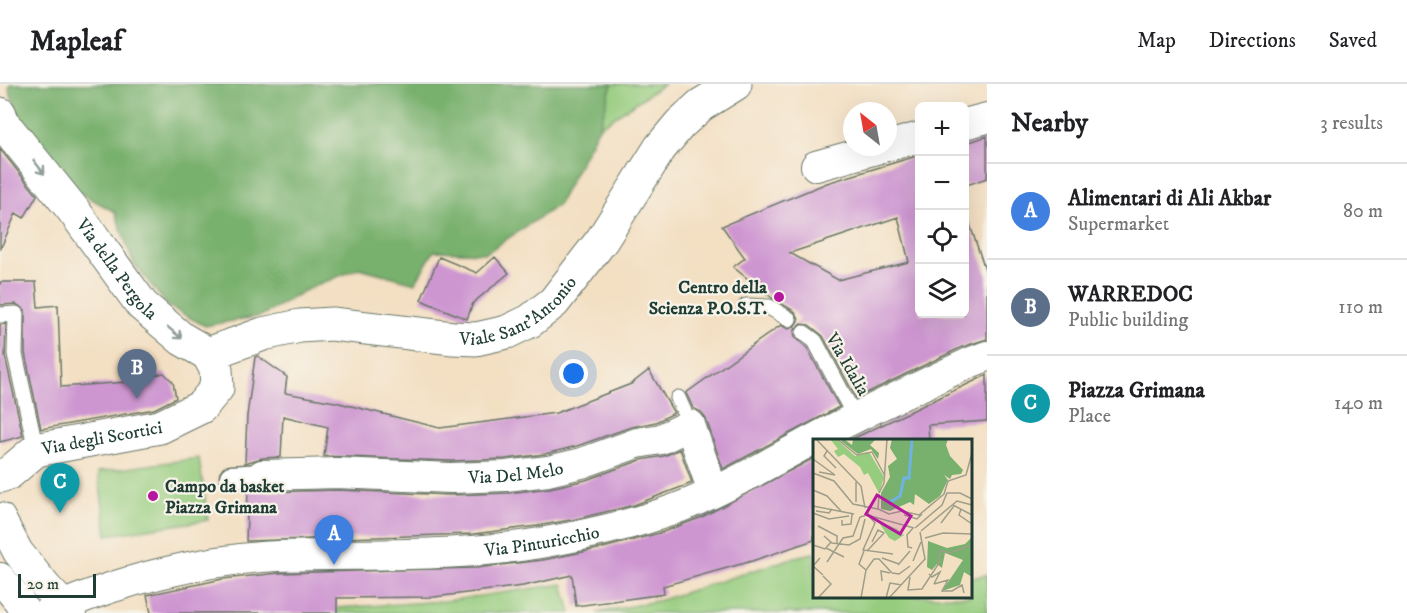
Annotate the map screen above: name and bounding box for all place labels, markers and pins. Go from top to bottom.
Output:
place label: Centro della Scienza P.O.S.T. [649,277,767,320]
marker: Centro della Scienza P.O.S.T. [772,290,786,304]
pin: B [118,350,156,399]
pin: C [40,464,80,513]
place label: Campo da basket Piazza Grimana [165,476,285,519]
marker: Campo da basket Piazza Grimana [146,489,160,503]
pin: A [314,516,354,565]

